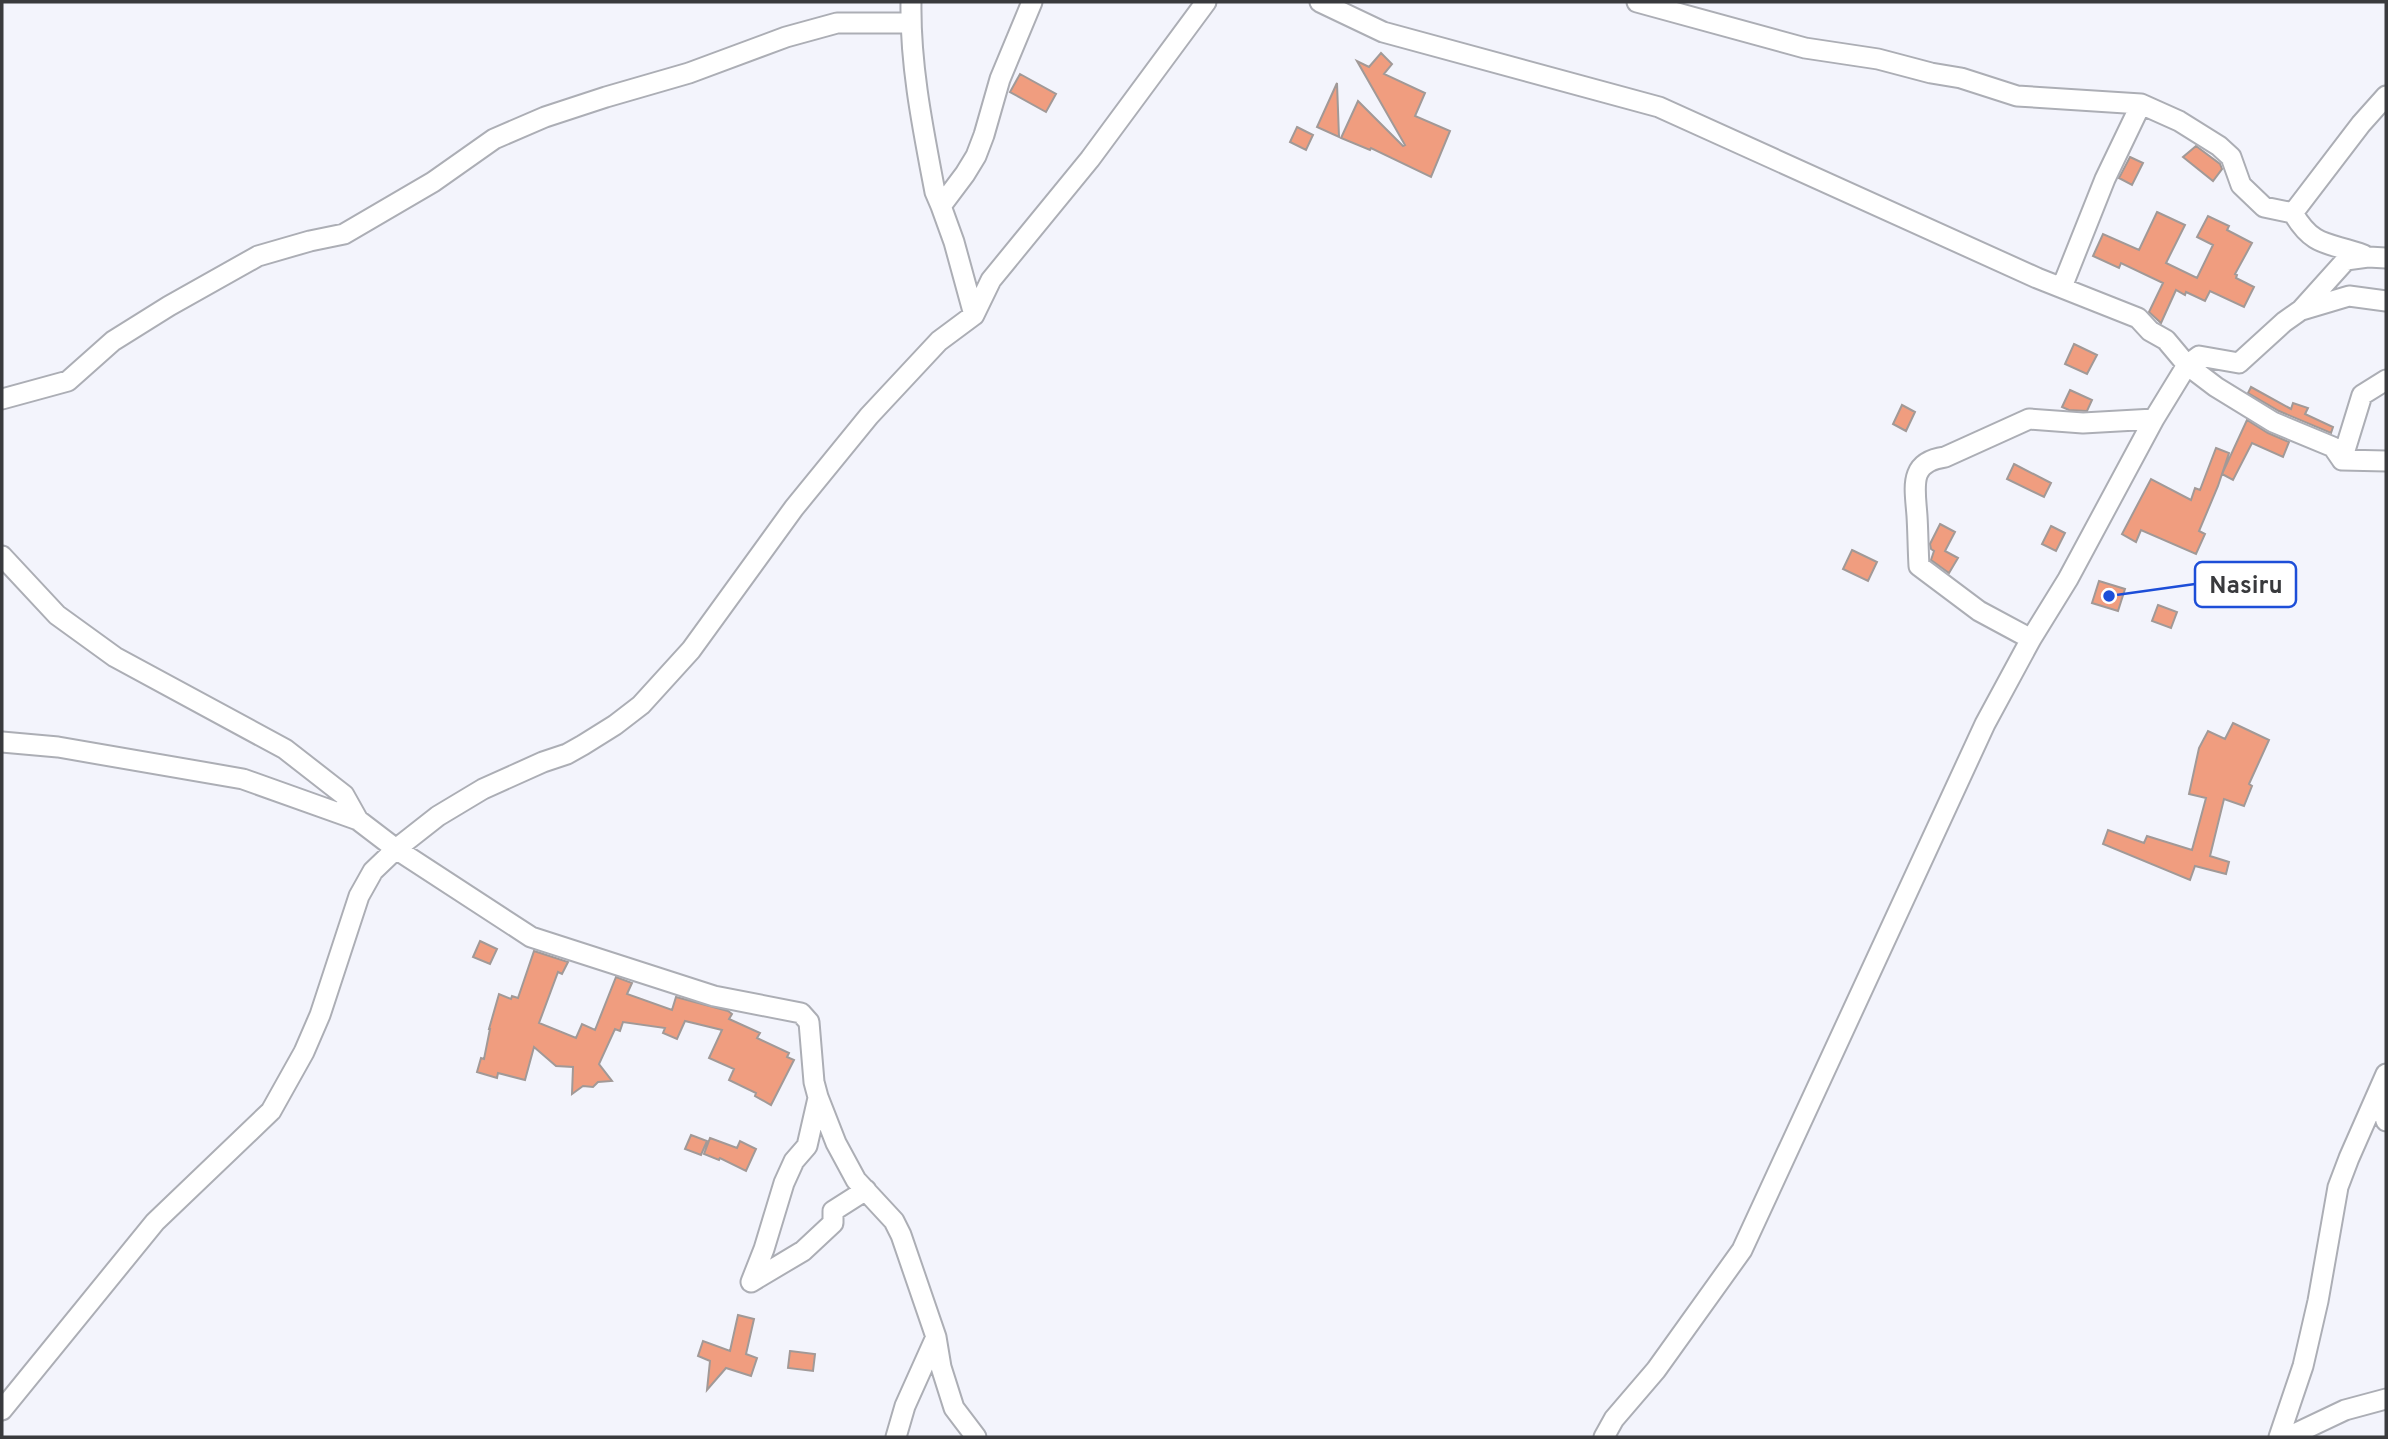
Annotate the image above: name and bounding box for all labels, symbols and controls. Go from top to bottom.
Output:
callout: Nasiru [2195,562,2296,607]
text: Nasiru [2209,572,2283,602]

